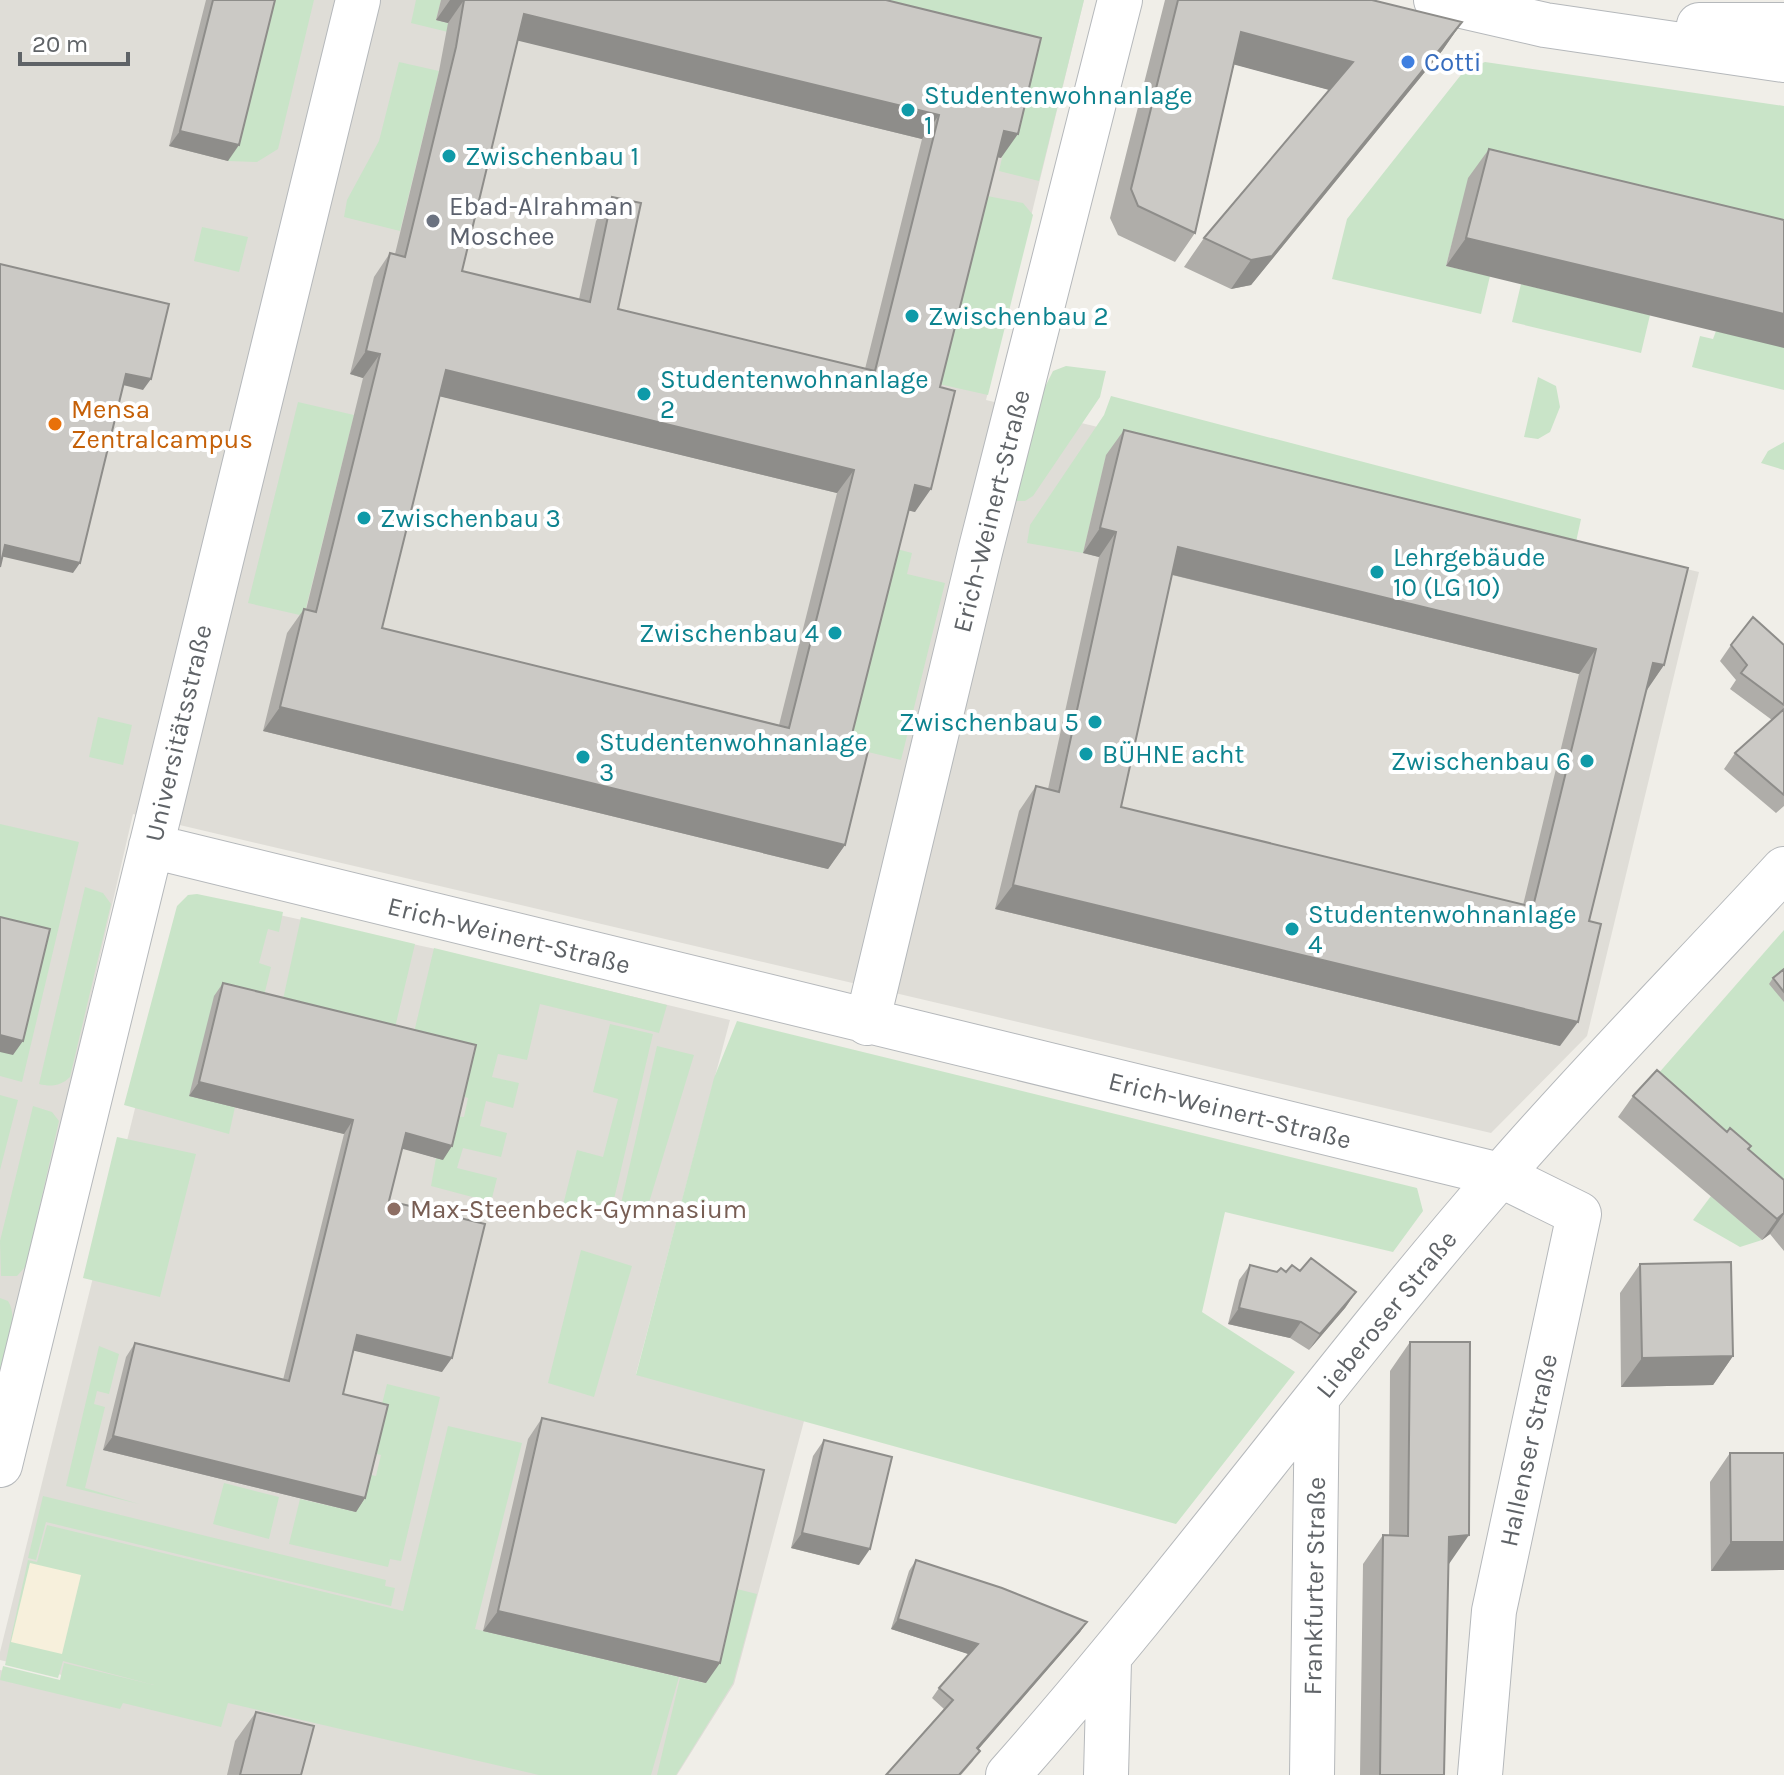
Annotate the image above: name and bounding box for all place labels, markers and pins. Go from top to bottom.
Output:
place label: Cotti [1424,47,1481,78]
marker: Cotti [1399,53,1417,71]
place label: Studentenwohnanlage 1 [924,80,1193,141]
marker: Studentenwohnanlage 1 [899,101,917,119]
place label: Zwischenbau 1 [465,141,639,172]
marker: Zwischenbau 1 [440,147,458,165]
place label: Ebad-Alrahman Moschee [449,191,634,252]
marker: Ebad-Alrahman Moschee [424,212,442,230]
place label: Zwischenbau 2 [928,301,1108,332]
marker: Zwischenbau 2 [903,307,921,325]
place label: Studentenwohnanlage 2 [660,364,929,425]
marker: Studentenwohnanlage 2 [635,385,653,403]
place label: Mensa Zentralcampus [71,394,253,455]
marker: Mensa Zentralcampus [46,415,64,433]
place label: Zwischenbau 3 [380,503,561,534]
marker: Zwischenbau 3 [355,509,373,527]
place label: Lehrgebäude 10 (LG 10) [1393,542,1545,603]
marker: Lehrgebäude 10 (LG 10) [1368,563,1386,581]
place label: Zwischenbau 4 [639,618,819,649]
marker: Zwischenbau 4 [826,624,844,642]
place label: Zwischenbau 5 [899,707,1079,738]
marker: Zwischenbau 5 [1086,713,1104,731]
place label: Studentenwohnanlage 3 [599,727,868,788]
place label: BÜHNE acht [1102,739,1245,770]
marker: BÜHNE acht [1077,745,1095,763]
place label: Zwischenbau 6 [1391,746,1571,777]
marker: Studentenwohnanlage 3 [574,748,592,766]
marker: Zwischenbau 6 [1578,752,1596,770]
place label: Studentenwohnanlage 4 [1308,899,1577,960]
marker: Studentenwohnanlage 4 [1283,920,1301,938]
place label: Max-Steenbeck-Gymnasium [410,1194,747,1225]
marker: Max-Steenbeck-Gymnasium [385,1200,403,1218]

